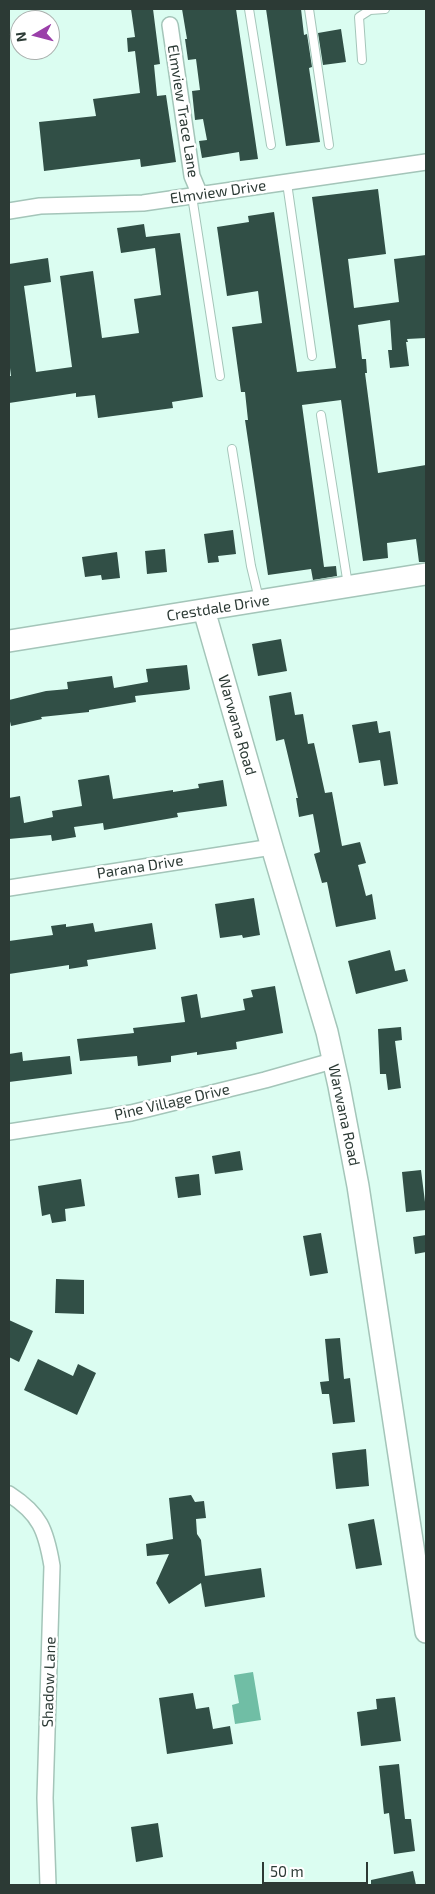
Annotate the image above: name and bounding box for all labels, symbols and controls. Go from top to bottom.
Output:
north arrow [10,10,60,60]
text: N [12,31,30,43]
street label: Elmview Trace Lane [164,43,202,179]
street label: Elmview Drive [169,176,267,208]
street label: Crestdale Drive [165,591,271,625]
street label: Warwana Road [214,673,260,777]
street label: Parana Drive [96,851,184,883]
street label: Warwana Road [324,1062,364,1168]
street label: Pine Village Drive [112,1080,232,1124]
street label: Shadow Lane [38,1636,60,1728]
scale bar [265,1852,371,1884]
text: 50 m [270,1862,304,1880]

